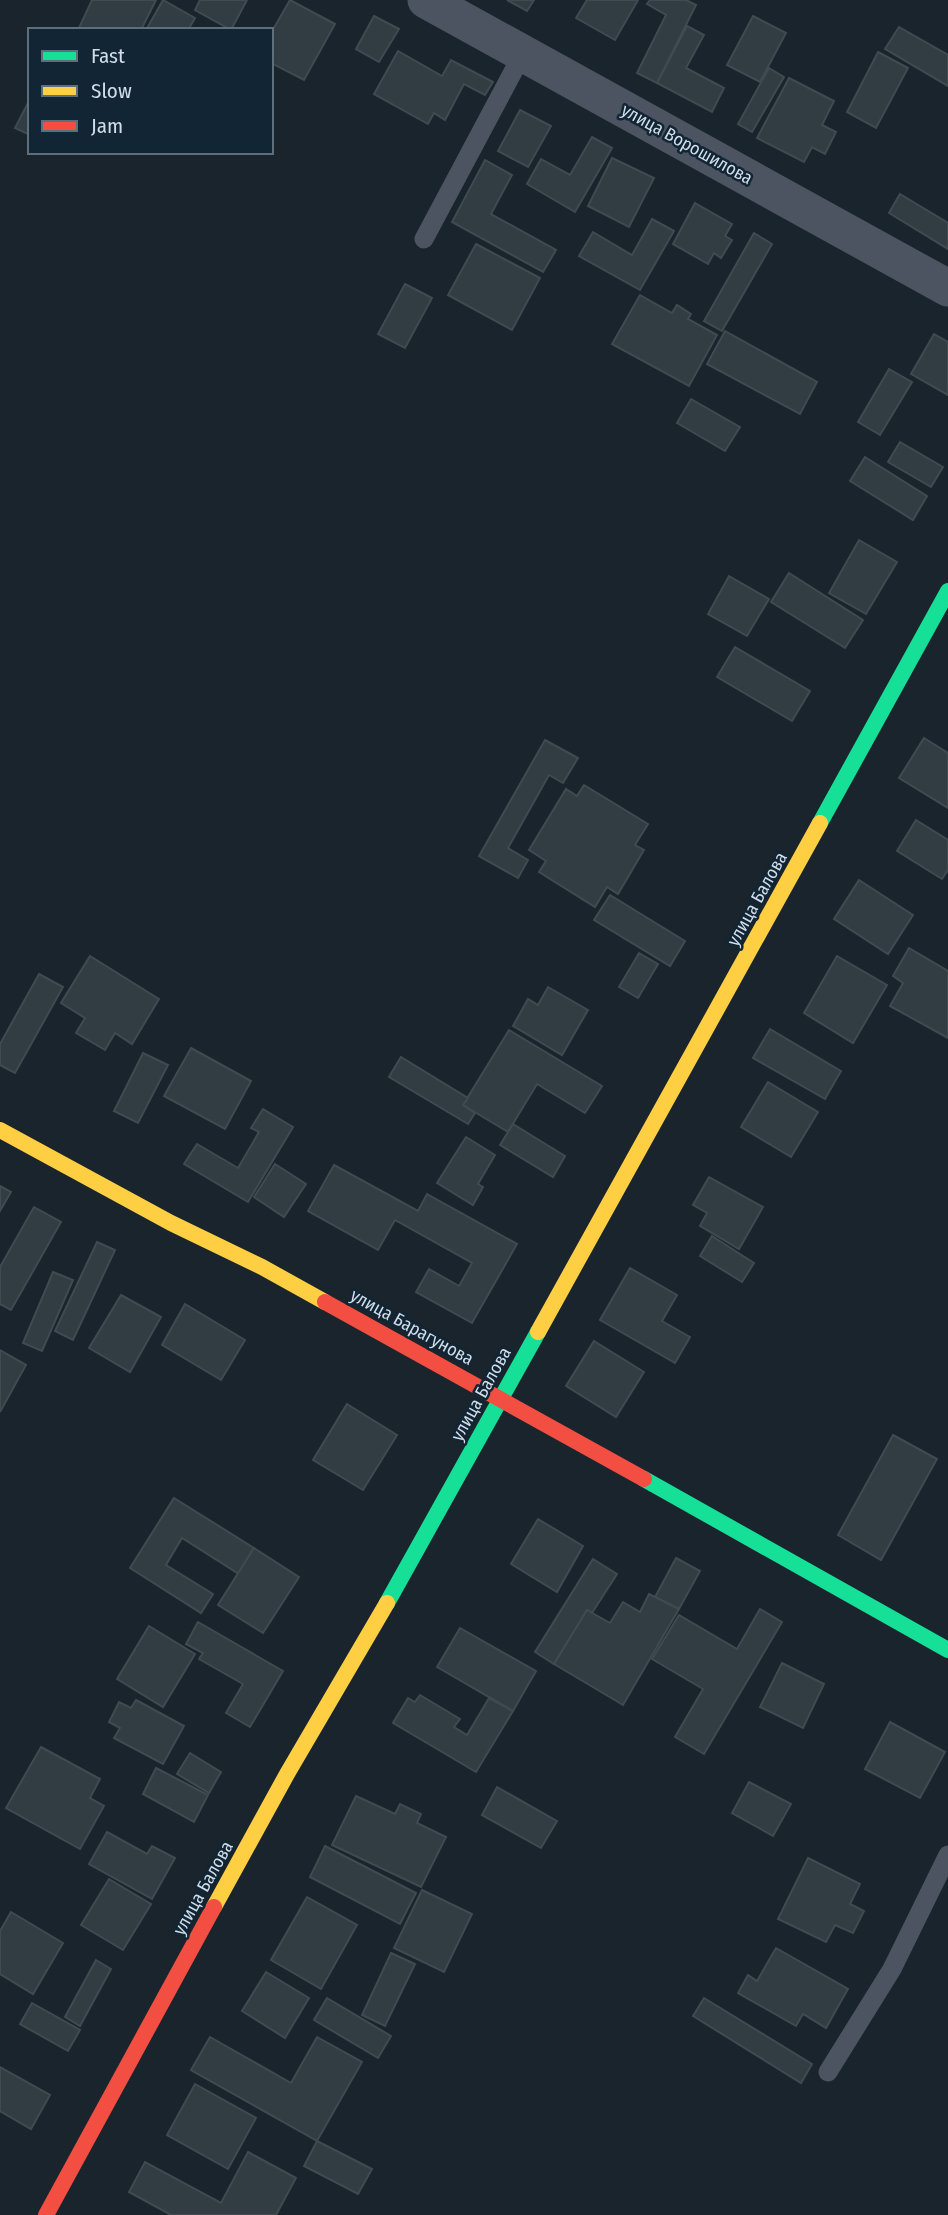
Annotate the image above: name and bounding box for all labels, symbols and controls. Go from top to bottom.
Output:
legend [28,28,273,154]
text: Fast [91,43,125,69]
text: Slow [91,78,132,104]
street label: улица Ворошилова [618,99,757,189]
text: Jam [91,113,123,139]
street label: улица Балова [722,848,792,950]
street label: улица Барагунова [347,1284,478,1370]
street label: улица Балова [446,1343,516,1445]
street label: улица Балова [168,1837,238,1939]

